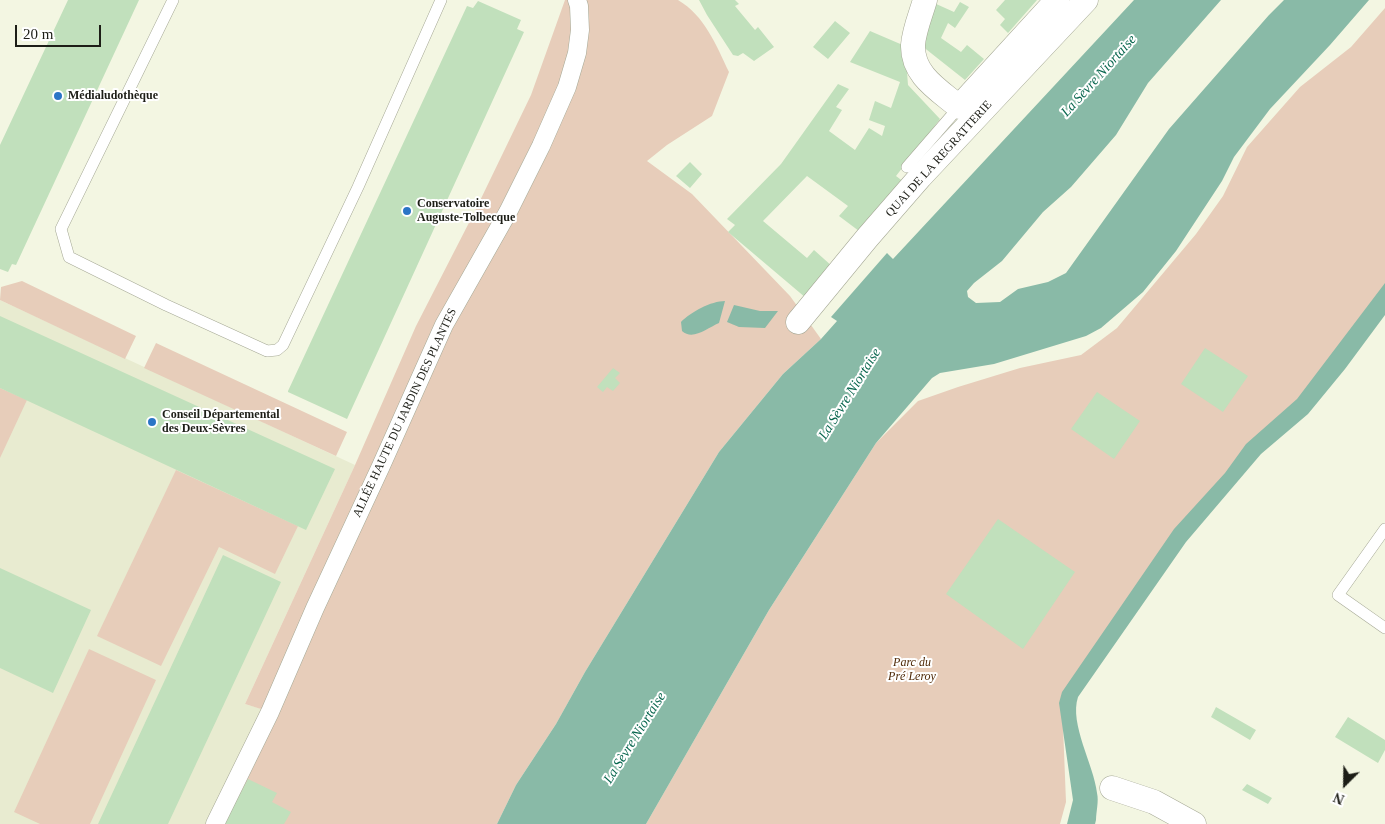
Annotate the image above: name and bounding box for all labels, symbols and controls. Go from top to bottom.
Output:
scale bar [18,15,104,47]
text: 20 m [23,26,53,42]
water label: La Sèvre Niortaise [1058,32,1140,120]
place label: Médialudothèque [68,89,158,103]
marker: Médialudothèque [52,90,64,102]
street label: QUAI DE LA REGRATTERIE [883,98,995,220]
place label: Conservatoire Auguste-Tolbecque [417,197,515,225]
marker: Conservatoire Auguste-Tolbecque [401,205,413,217]
street label: ALLÉE HAUTE DU JARDIN DES PLANTES [350,306,460,520]
water label: La Sèvre Niortaise [815,345,885,443]
place label: Conseil Départemental des Deux-Sèvres [162,408,280,436]
marker: Conseil Départemental des Deux-Sèvres [146,416,158,428]
park label: Parc du Pré Leroy [888,656,936,684]
water label: La Sèvre Niortaise [600,689,670,787]
north arrow [1320,759,1370,809]
text: N [1331,789,1347,807]

